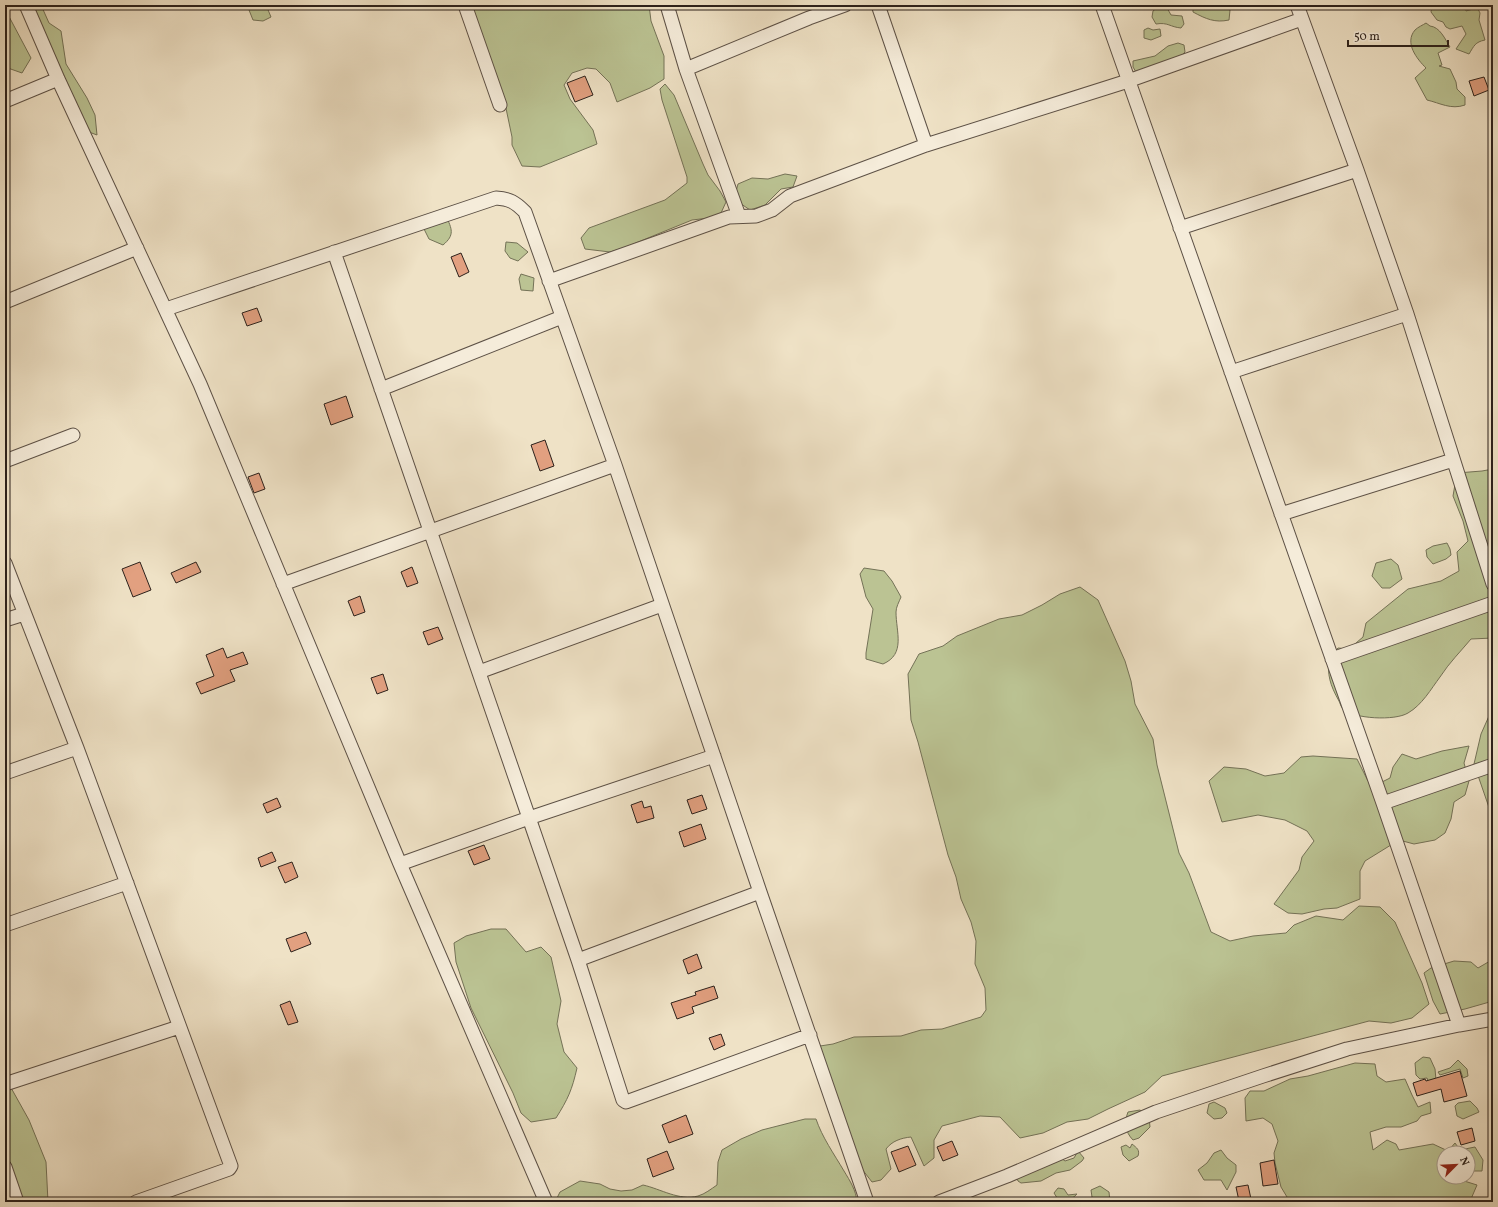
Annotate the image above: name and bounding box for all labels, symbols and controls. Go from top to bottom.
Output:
scale bar [1348,22,1448,48]
text: 50 m [1354,29,1380,45]
north arrow [1436,1145,1476,1185]
text: N [1455,1155,1472,1168]

